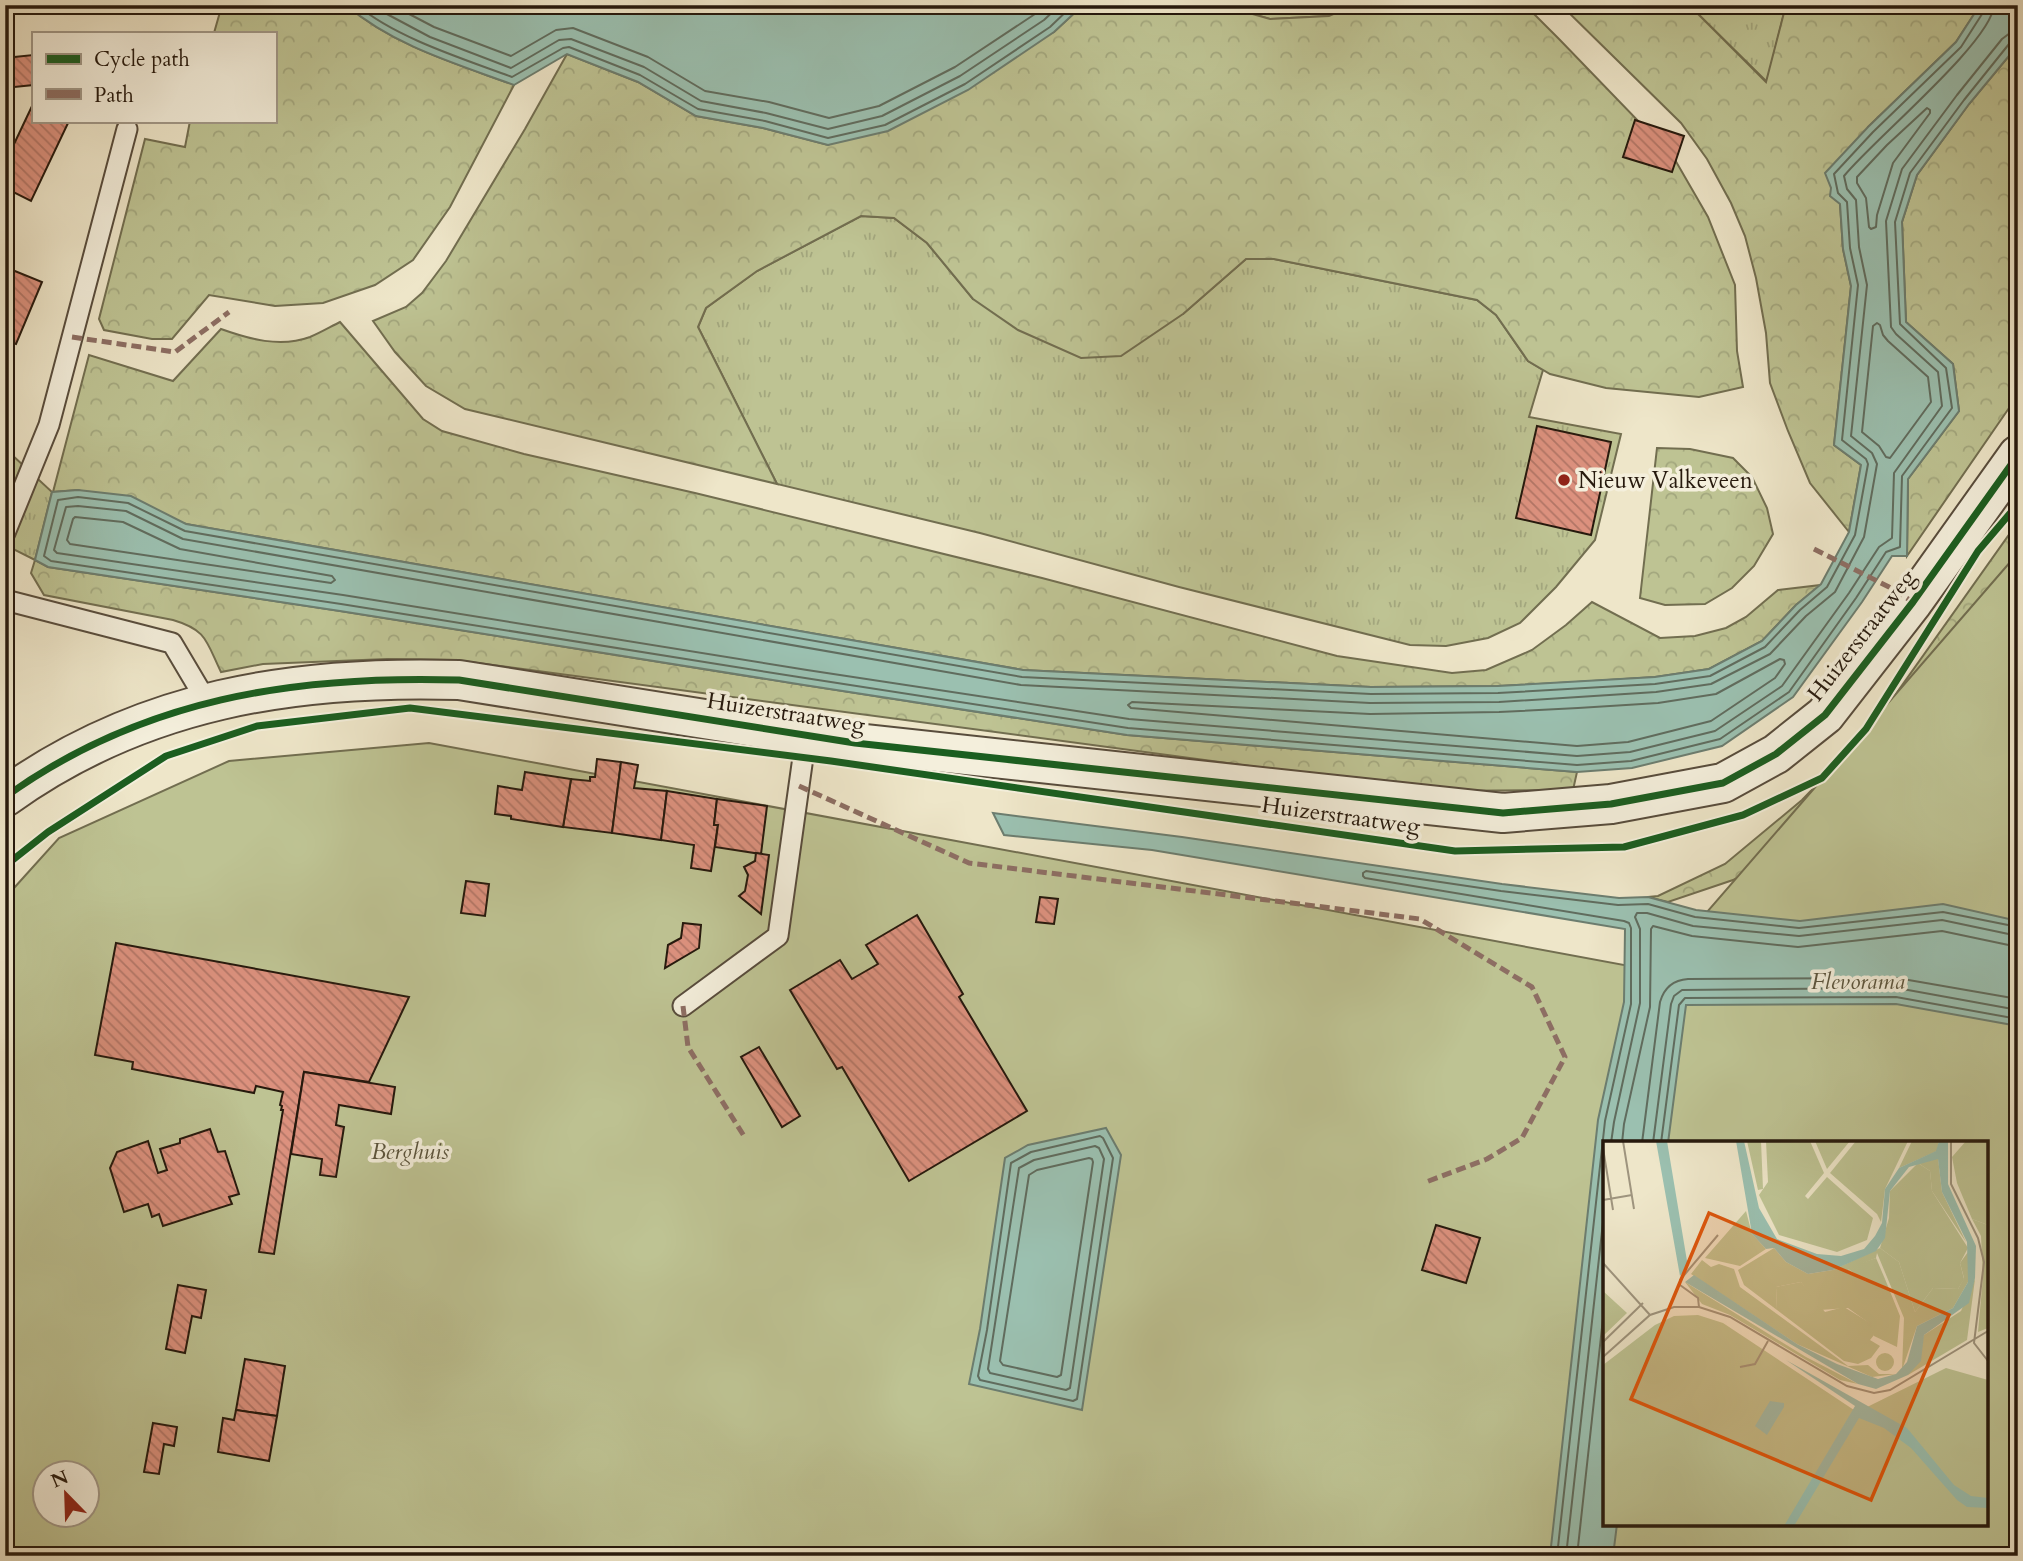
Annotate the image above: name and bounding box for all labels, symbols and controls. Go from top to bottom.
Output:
legend [32,32,276,122]
text: Cycle path [94,45,190,74]
text: Path [94,81,134,110]
place label: Nieuw Valkeveen [1578,465,1753,496]
marker: Nieuw Valkeveen [1556,472,1572,488]
street label: Huizerstraatweg [1800,563,1923,708]
street label: Huizerstraatweg [705,685,867,740]
street label: Huizerstraatweg [1260,789,1422,842]
park label: Flevorama [1811,966,1905,997]
park label: Berghuis [371,1136,449,1167]
inset map [1603,1141,1988,1526]
north arrow [32,1460,102,1530]
text: N [47,1464,73,1494]

